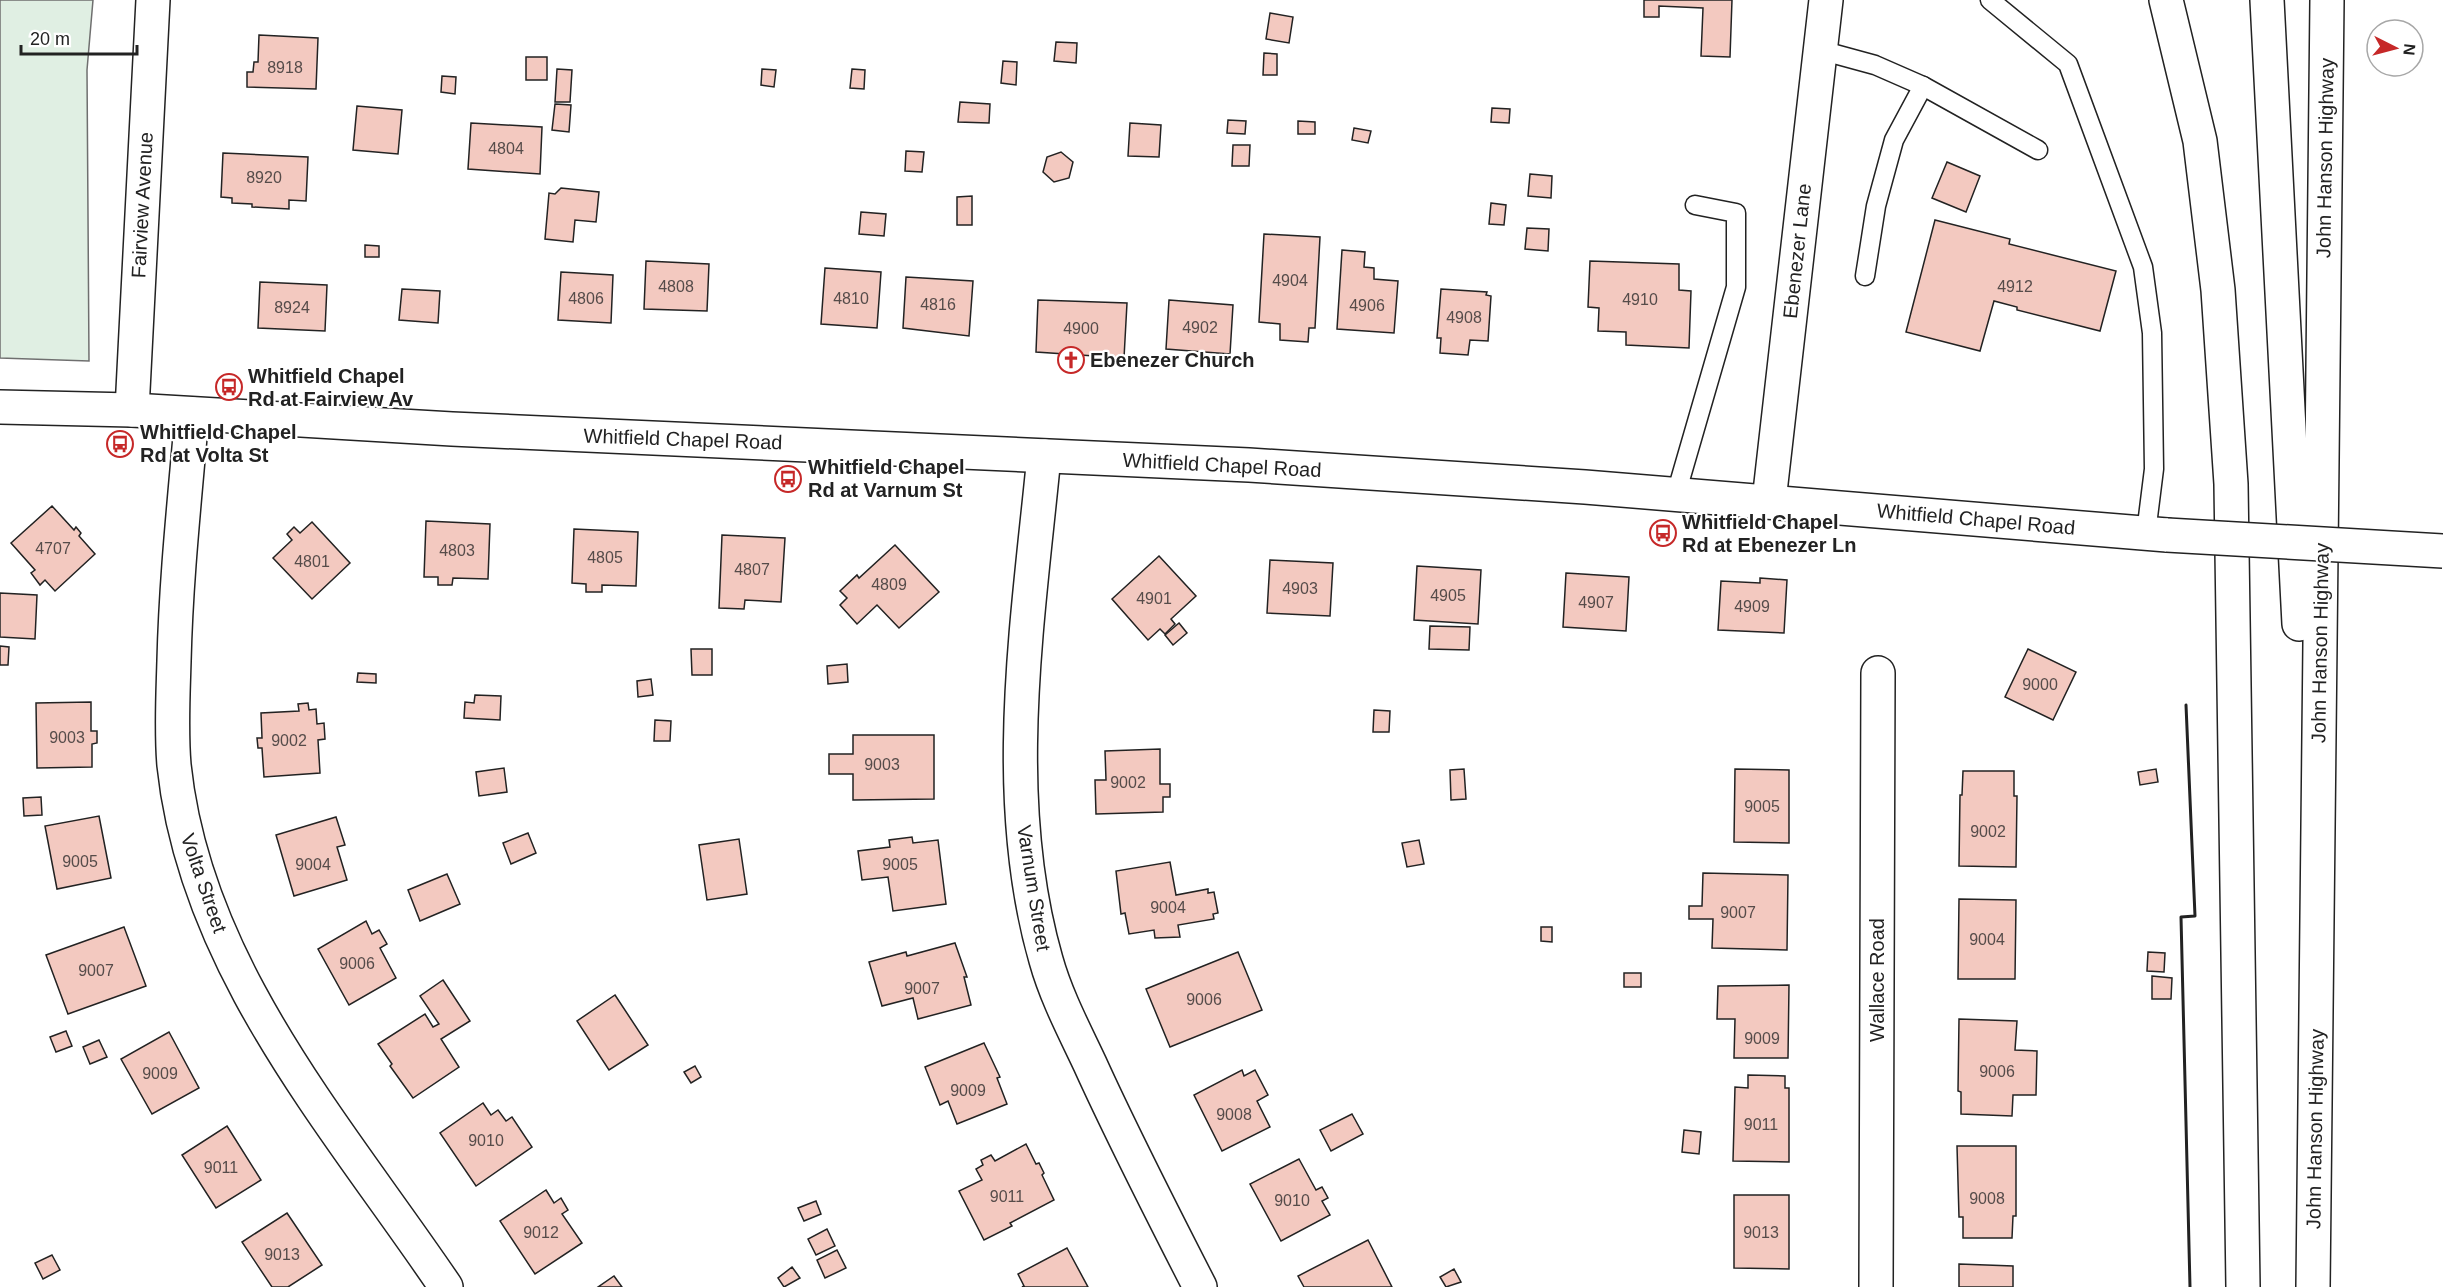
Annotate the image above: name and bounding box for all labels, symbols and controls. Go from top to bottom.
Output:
scale bar [21,18,136,56]
north arrow [2365,18,2425,78]
text: 20 m [30,29,70,49]
text: N [2400,43,2418,56]
street label: John Hanson Highway [2312,58,2338,258]
house number: 8918 [267,59,303,76]
street label: Fairview Avenue [127,131,157,279]
house number: 4804 [488,140,524,157]
house number: 8920 [246,169,282,186]
street label: Ebenezer Lane [1779,182,1815,320]
house number: 4904 [1272,272,1308,289]
house number: 4808 [658,278,694,295]
house number: 4912 [1997,278,2033,295]
house number: 4806 [568,290,604,307]
house number: 4810 [833,290,869,307]
house number: 4910 [1622,291,1658,308]
house number: 4816 [920,296,956,313]
house number: 4906 [1349,297,1385,314]
house number: 8924 [274,299,310,316]
house number: 4908 [1446,309,1482,326]
house number: 4902 [1182,319,1218,336]
house number: 4900 [1063,320,1099,337]
church icon: Ebenezer Church [1056,345,1086,375]
place label: Ebenezer Church [1090,349,1254,371]
place label: Whitfield Chapel Rd at Fairview Av [248,365,414,410]
bus stop icon: Whitfield Chapel Rd at Fairview Av [214,372,244,402]
place label: Whitfield Chapel Rd at Volta St [140,421,297,466]
street label: Whitfield Chapel Road [583,425,783,453]
bus stop icon: Whitfield Chapel Rd at Volta St [105,429,135,459]
street label: Whitfield Chapel Road [1122,449,1322,481]
place label: Whitfield Chapel Rd at Varnum St [808,456,965,501]
bus stop icon: Whitfield Chapel Rd at Varnum St [773,464,803,494]
street label: Whitfield Chapel Road [1876,499,2076,539]
place label: Whitfield Chapel Rd at Ebenezer Ln [1682,511,1856,556]
bus stop icon: Whitfield Chapel Rd at Ebenezer Ln [1648,518,1678,548]
house number: 4707 [35,540,71,557]
house number: 4803 [439,542,475,559]
street label: John Hanson Highway [2307,543,2333,743]
house number: 4805 [587,549,623,566]
house number: 4801 [294,553,330,570]
house number: 4807 [734,561,770,578]
house number: 4809 [871,576,907,593]
house number: 4903 [1282,580,1318,597]
house number: 4905 [1430,587,1466,604]
house number: 4901 [1136,590,1172,607]
house number: 4907 [1578,594,1614,611]
house number: 4909 [1734,598,1770,615]
house number: 9000 [2022,676,2058,693]
house number: 9003 [49,729,85,746]
house number: 9002 [271,732,307,749]
house number: 9003 [864,756,900,773]
house number: 9002 [1110,774,1146,791]
house number: 9005 [1744,798,1780,815]
street label: Varnum Street [1013,823,1055,953]
house number: 9002 [1970,823,2006,840]
street label: Volta Street [177,831,231,936]
house number: 9005 [62,853,98,870]
house number: 9004 [295,856,331,873]
house number: 9005 [882,856,918,873]
house number: 9004 [1150,899,1186,916]
house number: 9007 [1720,904,1756,921]
street label: Wallace Road [1866,918,1888,1042]
house number: 9004 [1969,931,2005,948]
house number: 9006 [339,955,375,972]
house number: 9007 [78,962,114,979]
house number: 9007 [904,980,940,997]
house number: 9006 [1186,991,1222,1008]
street label: John Hanson Highway [2302,1029,2328,1229]
house number: 9009 [1744,1030,1780,1047]
house number: 9006 [1979,1063,2015,1080]
house number: 9009 [142,1065,178,1082]
house number: 9009 [950,1082,986,1099]
house number: 9008 [1216,1106,1252,1123]
house number: 9011 [1744,1116,1778,1133]
house number: 9010 [468,1132,504,1149]
house number: 9011 [204,1159,238,1176]
house number: 9011 [990,1188,1024,1205]
house number: 9008 [1969,1190,2005,1207]
house number: 9010 [1274,1192,1310,1209]
house number: 9012 [523,1224,559,1241]
house number: 9013 [1743,1224,1779,1241]
house number: 9013 [264,1246,300,1263]

